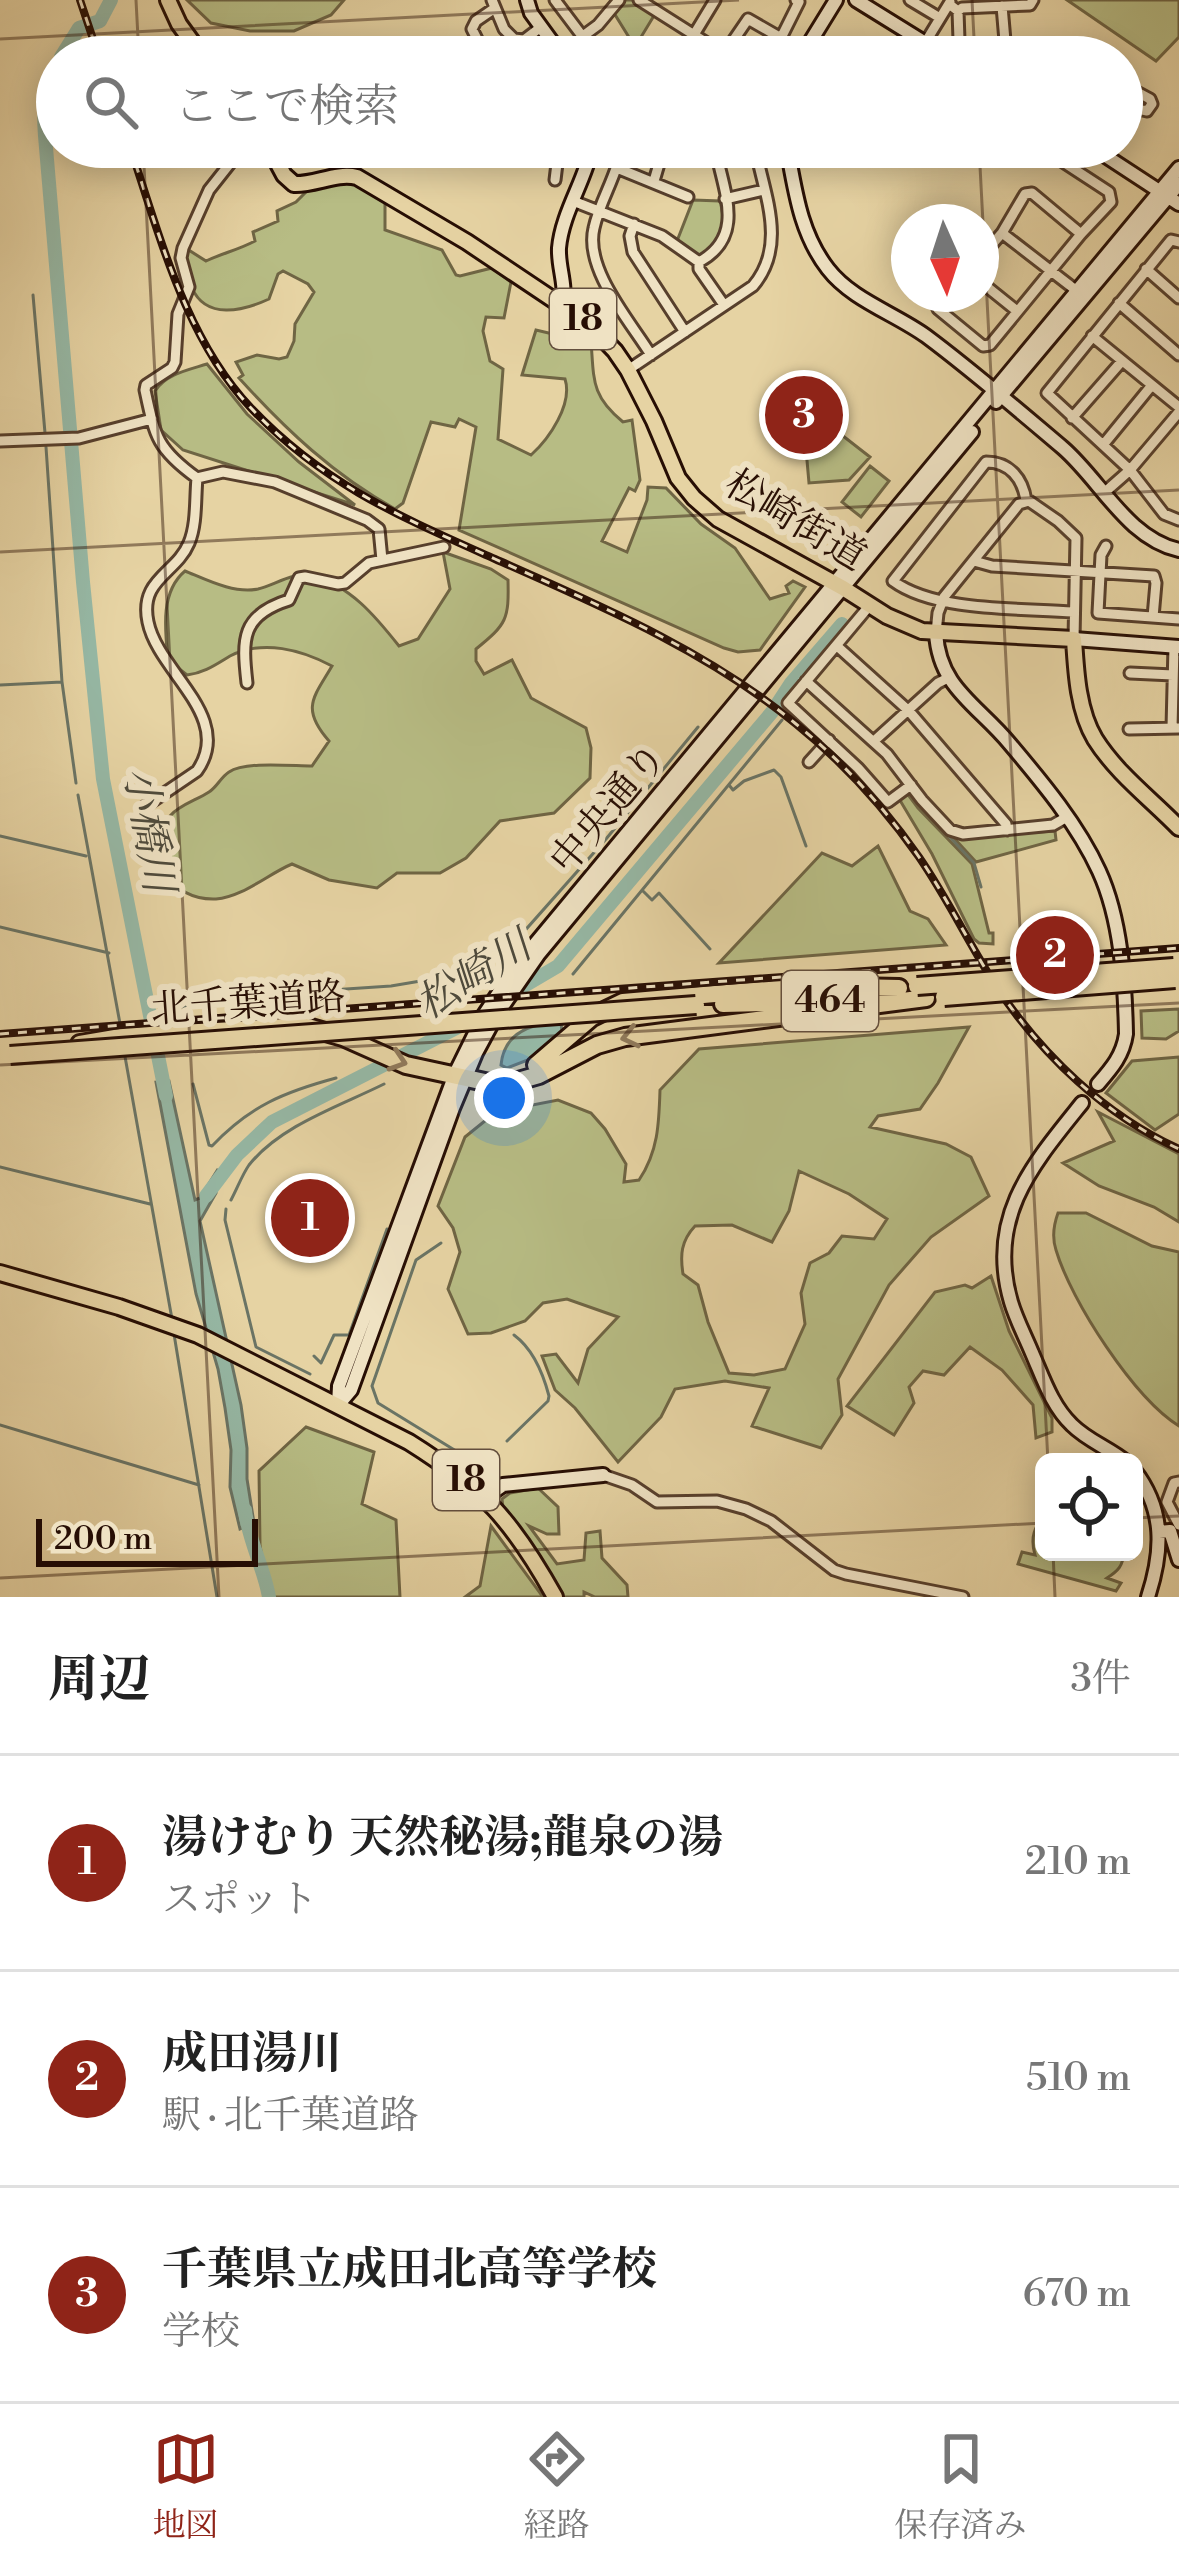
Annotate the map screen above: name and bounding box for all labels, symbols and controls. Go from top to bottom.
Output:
search box [36,36,1143,168]
icon: search [78,69,144,135]
text: ここで検索 [174,79,399,136]
north arrow [891,204,999,312]
road number: 18 [550,289,616,349]
pin: 3 [765,370,843,460]
street label: 松崎街道 [716,460,874,582]
street label: 中央通り [540,733,678,885]
water label: 小橋川 [111,763,186,901]
pin: 2 [1016,910,1094,1000]
water label: 松崎川 [407,918,545,1032]
road number: 464 [782,971,878,1031]
street label: 北千葉道路 [149,973,347,1035]
one-way arrow [620,1023,641,1048]
one-way arrow [387,1046,408,1071]
your location [474,1068,534,1128]
pin: 1 [271,1173,349,1263]
road number: 18 [433,1450,499,1510]
map controls [1035,1453,1143,1561]
button: locate [1035,1453,1143,1561]
scale bar [36,1513,258,1566]
text: 200 m [54,1519,152,1560]
text: 周辺 [48,1649,150,1713]
text: 3件 [1070,1655,1131,1704]
text: 湯けむり 天然秘湯;龍泉の湯 [162,1810,723,1867]
text: 1 [78,1838,96,1887]
text: 210 m [1025,1838,1131,1887]
text: スポット [162,1876,318,1925]
text: 成田湯川 [162,2026,342,2083]
text: 2 [75,2054,99,2103]
text: 510 m [1026,2054,1131,2103]
text: 駅 · 北千葉道路 [162,2092,419,2141]
text: 千葉県立成田北高等学校 [162,2242,657,2299]
text: 3 [75,2270,99,2319]
text: 670 m [1023,2270,1131,2319]
text: 学校 [162,2308,240,2357]
tab: 地図 [153,2426,219,2547]
tab: 経路 [524,2426,590,2547]
tab: 保存済み [895,2426,1027,2547]

